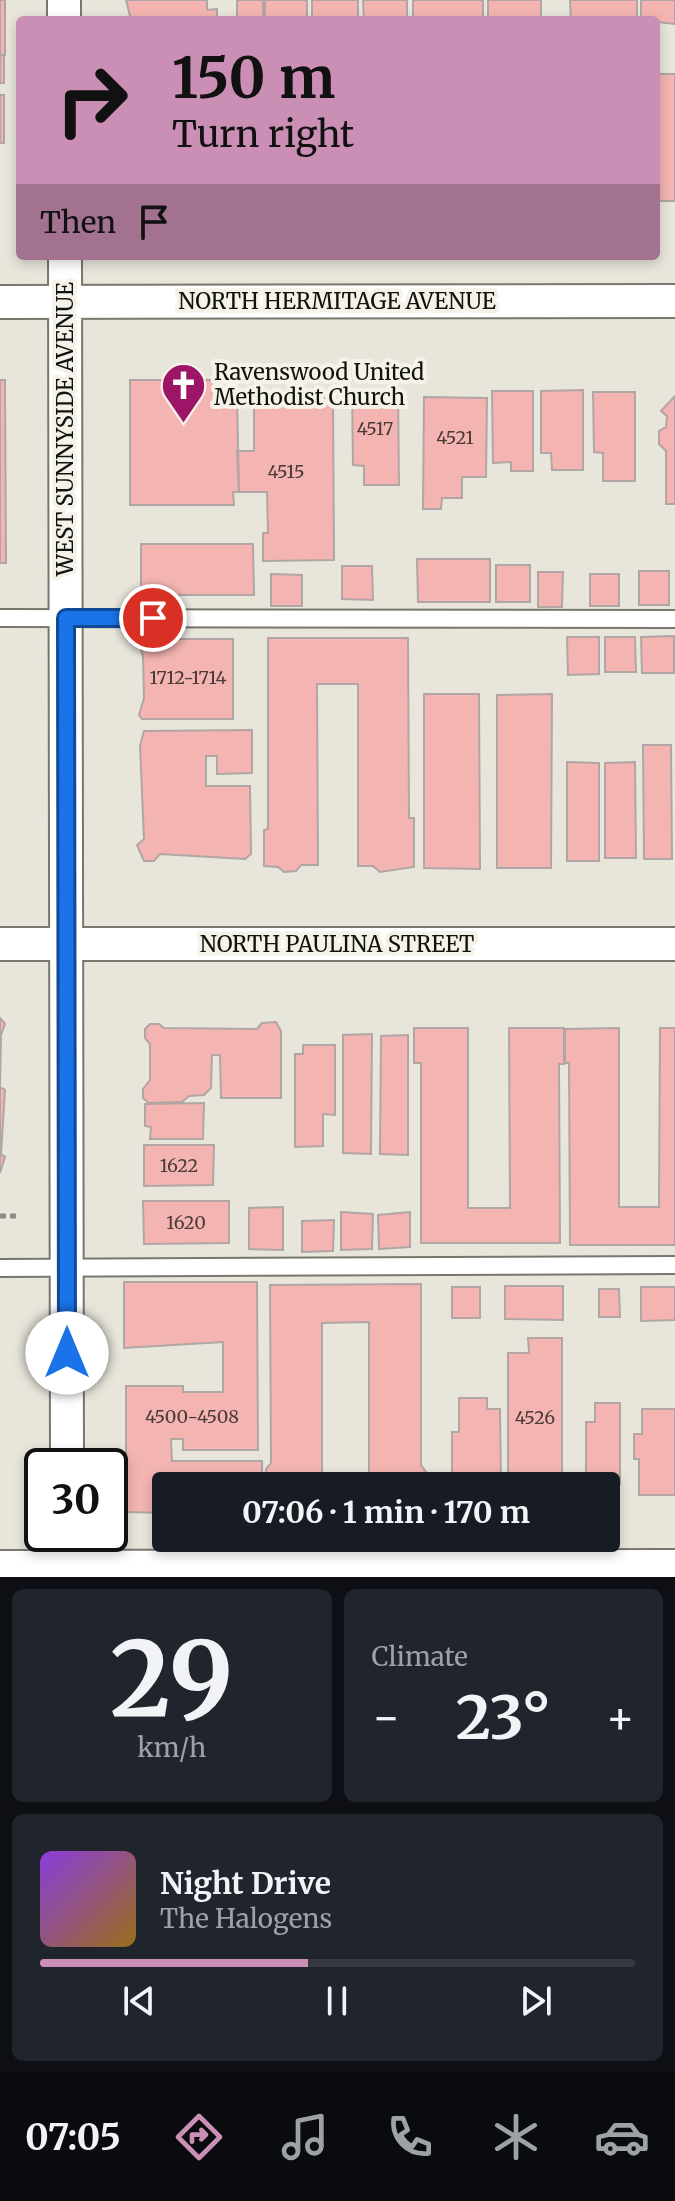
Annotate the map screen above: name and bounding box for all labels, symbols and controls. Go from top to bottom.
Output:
text: 150 m [172,43,335,113]
icon: right [40,48,144,152]
text: Turn right [172,112,354,157]
icon: arrive [132,200,176,244]
text: Then [40,203,116,241]
street label: WEST SUNNYSIDE AVENUE [51,282,79,577]
street label: NORTH HERMITAGE AVENUE [178,287,496,315]
place label: Ravenswood United Methodist Church [214,358,424,411]
church icon: Ravenswood United Methodist Church [159,361,207,424]
house number: 4517 [357,417,393,440]
house number: 4521 [436,426,474,449]
house number: 4515 [267,460,305,483]
pin [119,584,187,652]
icon: arrive [131,596,175,640]
house number: 1712-1714 [149,666,227,689]
street label: NORTH PAULINA STREET [200,930,474,958]
house number: 1622 [160,1154,198,1177]
house number: 1620 [166,1211,206,1234]
position arrow [25,1311,109,1395]
house number: 4500-4508 [145,1405,239,1428]
house number: 4526 [515,1406,555,1429]
speed limit sign: 30 [24,1448,128,1552]
text: 07:06 · 1 min · 170 m [242,1493,530,1531]
text: 29 [110,1614,234,1744]
text: Climate [372,1640,468,1673]
text: 23° [456,1680,551,1755]
text: − [372,1690,401,1745]
text: + [606,1690,635,1745]
text: km/h [137,1731,206,1764]
text: Night Drive [160,1864,331,1902]
text: The Halogens [160,1902,332,1935]
icon: previous [117,1979,161,2023]
icon: pause [315,1979,359,2023]
icon: next [514,1979,558,2023]
icon: directions [171,2109,227,2165]
icon: music [277,2109,333,2165]
icon: phone [382,2109,438,2165]
icon: climate [488,2109,544,2165]
icon: car [594,2109,650,2165]
text: 07:05 [25,2115,121,2160]

